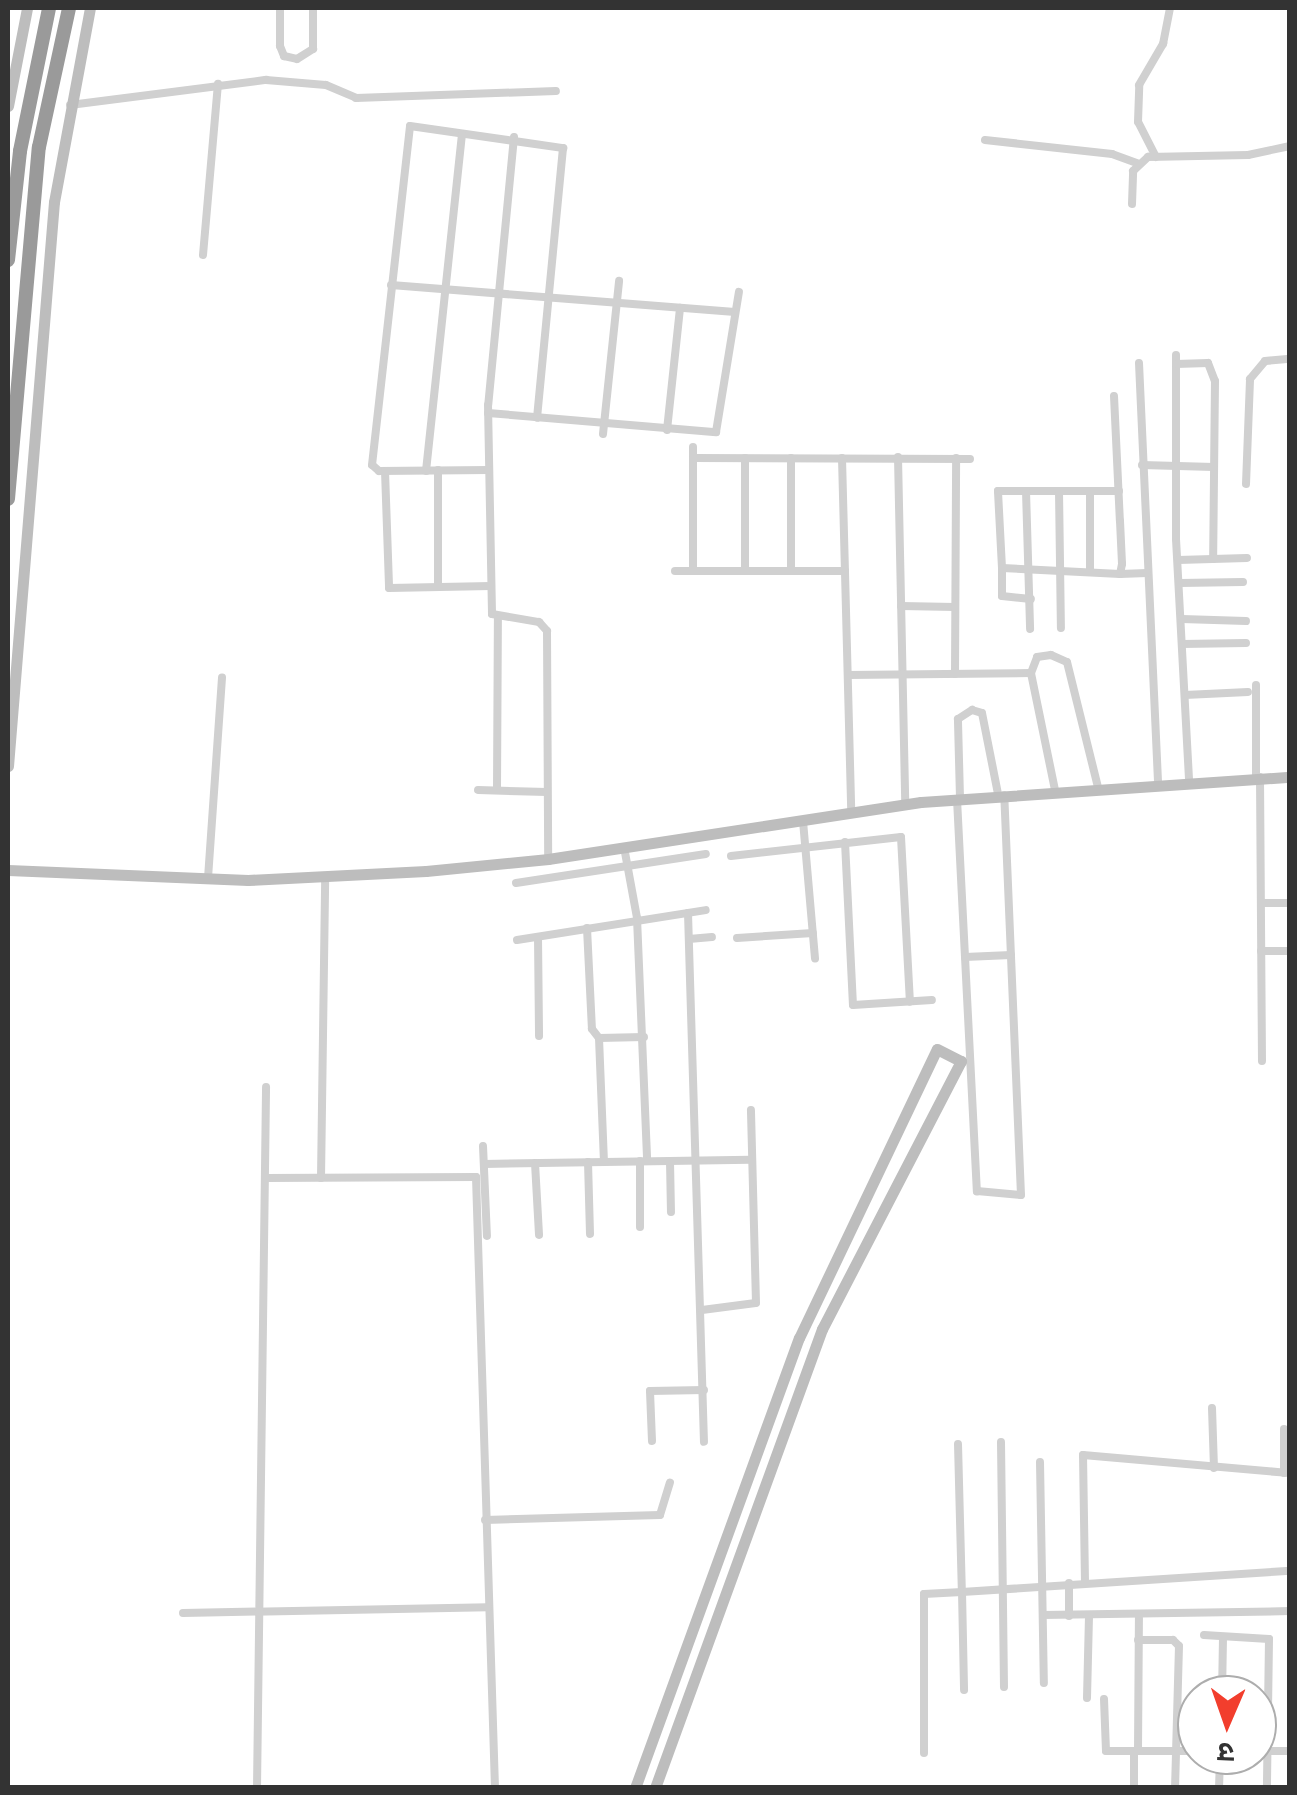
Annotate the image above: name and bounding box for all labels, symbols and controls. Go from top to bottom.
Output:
north arrow [1177,1675,1277,1775]
text: उ [1217,1737,1235,1770]

